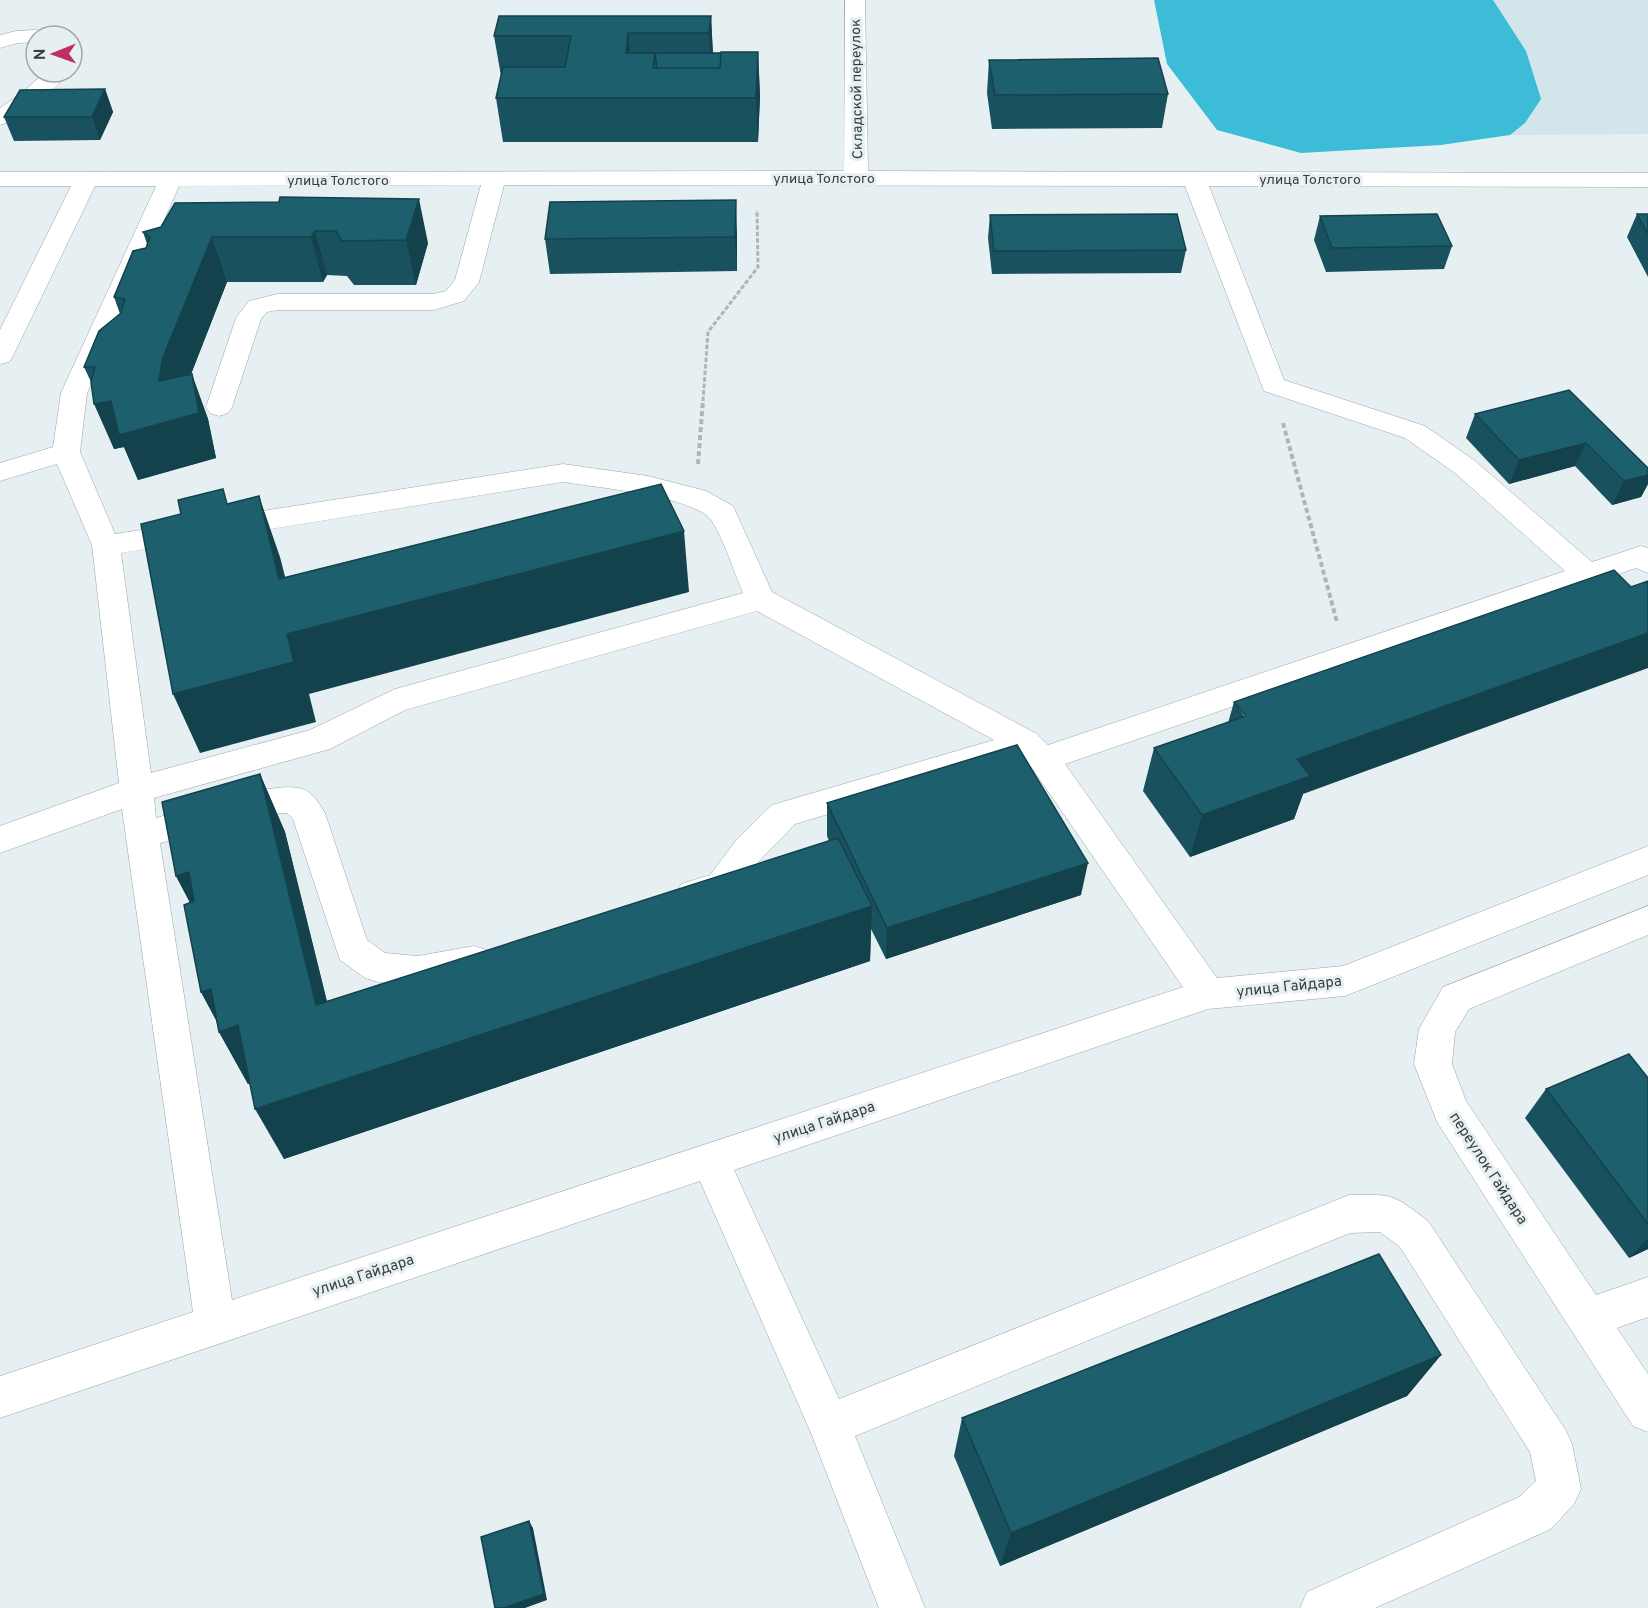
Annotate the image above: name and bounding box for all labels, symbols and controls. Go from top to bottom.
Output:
street label: Складской переулок [848,19,867,159]
north arrow [24,24,84,84]
text: N [31,48,51,60]
street label: улица Толстого [773,171,875,188]
street label: улица Толстого [1259,172,1361,189]
street label: улица Толстого [287,173,389,190]
street label: улица Гайдара [1236,973,1343,1002]
street label: улица Гайдара [771,1098,878,1149]
street label: переулок Гайдара [1444,1109,1531,1229]
street label: улица Гайдара [310,1251,417,1302]

